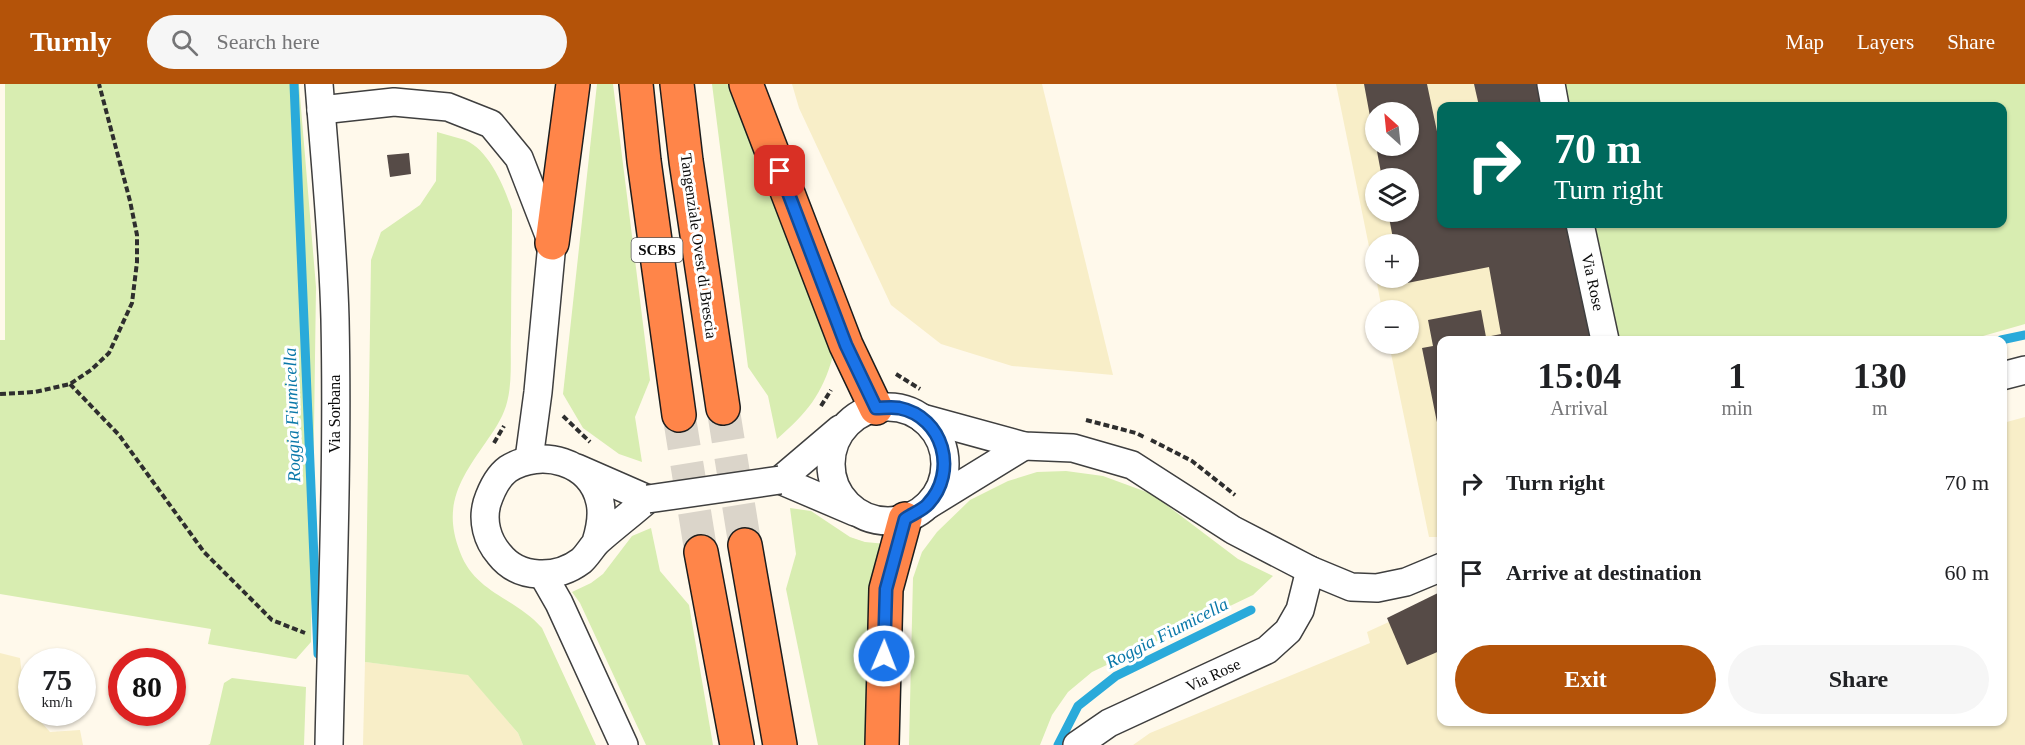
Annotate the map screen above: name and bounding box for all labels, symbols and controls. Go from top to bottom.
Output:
search box [147,15,567,69]
text: Turnly [30,26,111,57]
icon: search [168,26,201,59]
text: Search here [216,29,320,54]
text: Map [1786,30,1824,54]
text: Layers [1857,30,1914,54]
text: Share [1947,30,1995,54]
north arrow [1365,102,1419,156]
map controls [1365,102,1419,354]
icon: right [1455,126,1533,204]
text: 70 m [1554,126,1642,172]
pin [754,145,805,196]
street label: Tangenziale Ovest di Brescia [677,152,720,340]
icon: arrive [763,154,796,187]
button: layers [1365,168,1419,222]
text: Turn right [1554,175,1663,205]
button: + [1365,234,1419,288]
road number: SCBS [632,238,682,262]
street label: Via Rose [1579,252,1607,312]
button: − [1365,300,1419,354]
water label: Roggia Fiumicella [280,347,304,484]
text: 15:04 [1537,356,1621,396]
text: 1 [1728,356,1746,396]
text: 130 [1853,356,1907,396]
street label: Via Sorbana [326,375,343,453]
text: Arrival [1550,397,1608,419]
text: min [1721,397,1753,419]
text: m [1872,397,1888,419]
icon: right [1455,467,1488,500]
text: Turn right [1506,470,1605,495]
text: 70 m [1944,470,1989,495]
icon: arrive [1455,557,1488,590]
text: Arrive at destination [1506,560,1702,585]
text: 60 m [1944,560,1989,585]
water label: Roggia Fiumicella [1102,594,1231,673]
position arrow [852,624,916,688]
button: Exit [1455,645,1716,714]
button: Share [1728,645,1989,714]
speed limit sign: 80 [108,648,186,726]
street label: Via Rose [1183,655,1243,695]
text: 75 [42,663,72,696]
text: km/h [42,694,72,710]

